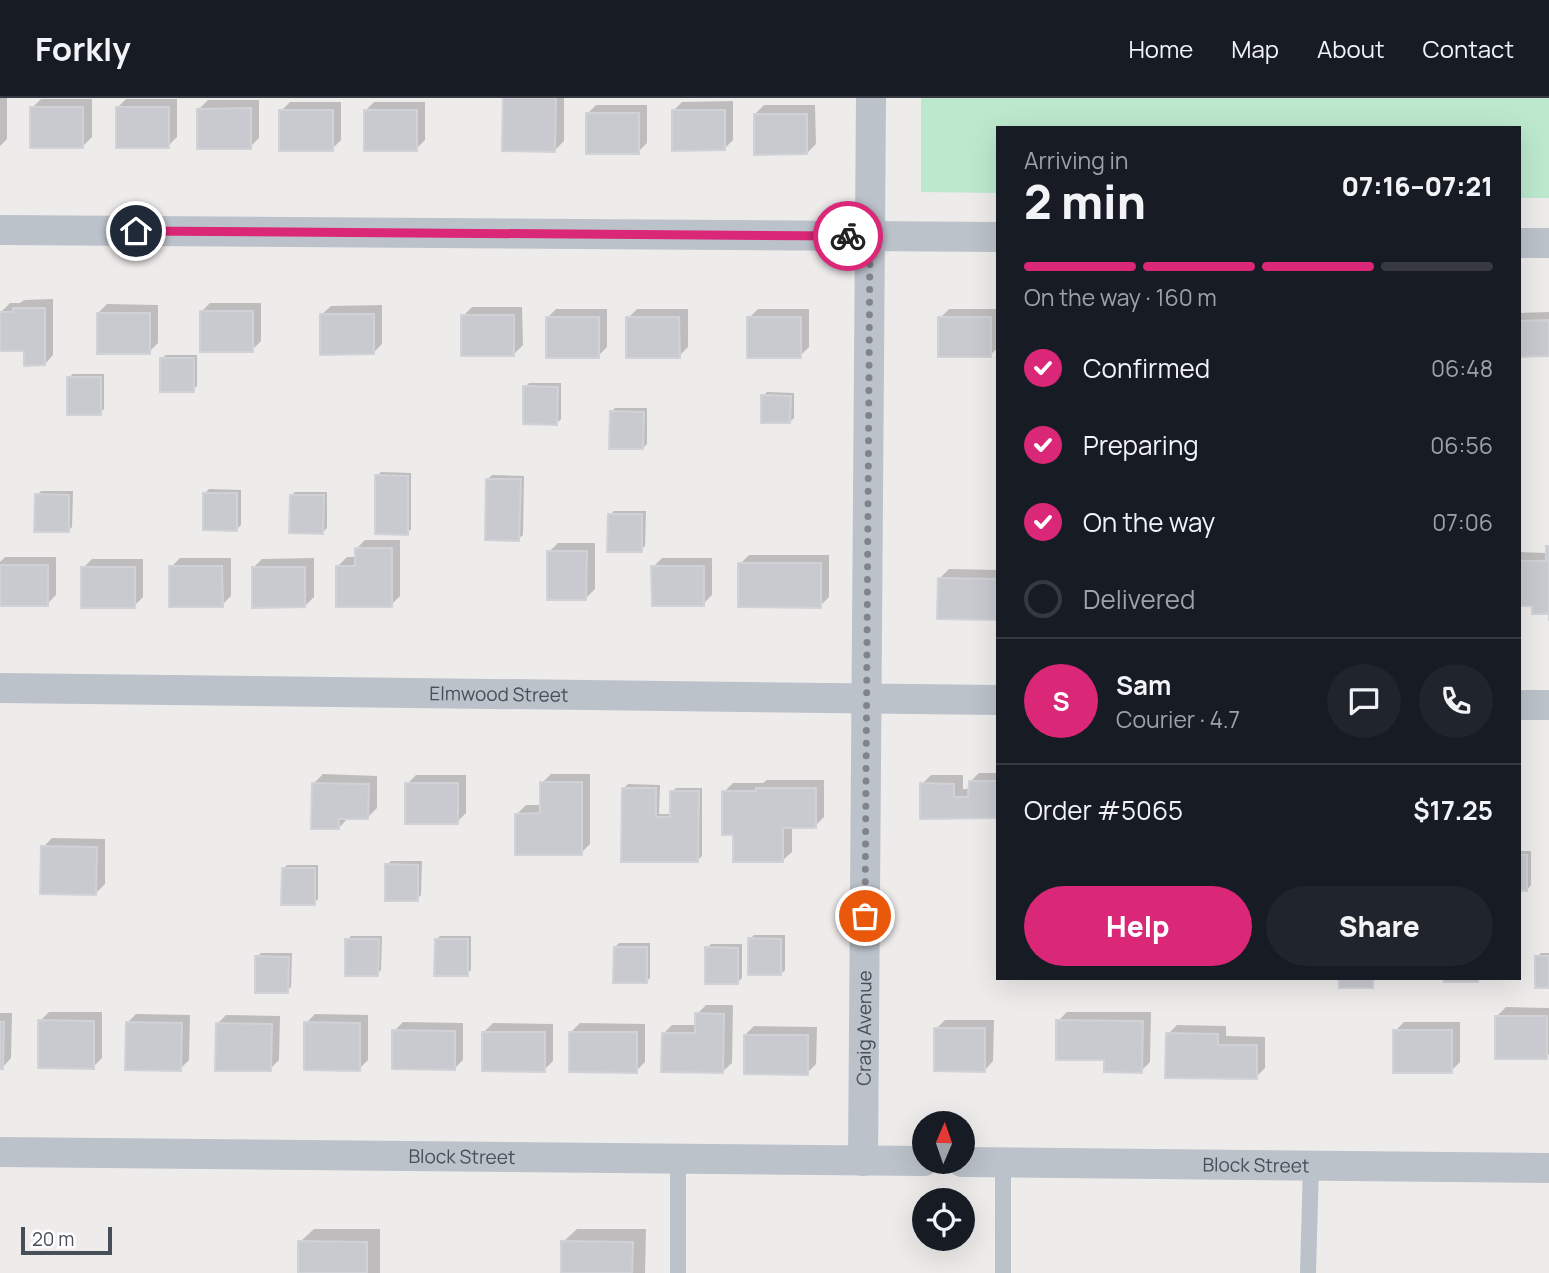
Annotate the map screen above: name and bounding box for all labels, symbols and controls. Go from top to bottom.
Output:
text: Forkly [35,26,131,71]
text: Home [1128,32,1193,65]
text: Map [1231,32,1279,65]
text: About [1317,32,1385,65]
text: Contact [1423,32,1514,65]
text: Arriving in [1024,144,1129,176]
text: 07:16–07:21 [1342,168,1493,204]
text: 2 min [1024,170,1146,233]
pin [106,201,166,261]
courier [813,201,883,271]
icon: home [117,212,155,250]
icon: bike [829,217,867,255]
text: On the way · 160 m [1024,281,1217,313]
icon: check [1024,349,1062,387]
text: Confirmed [1083,350,1210,386]
text: 06:48 [1431,352,1493,384]
icon: check [1024,426,1062,464]
text: Preparing [1083,427,1199,463]
text: 06:56 [1430,429,1493,461]
icon: check [1024,503,1062,541]
text: On the way [1083,504,1215,540]
text: 07:06 [1432,506,1493,538]
text: Delivered [1083,581,1195,617]
button: chat [1327,664,1401,738]
button: phone [1419,664,1493,738]
text: Sam [1116,667,1171,703]
street label: Elmwood Street [429,680,569,708]
text: S [1052,683,1070,719]
text: Courier · 4.7 [1116,703,1240,735]
text: Order #5065 [1024,792,1183,828]
text: $17.25 [1413,792,1493,828]
pin [835,886,895,946]
button: Help [1024,886,1252,966]
button: Share [1266,886,1493,966]
icon: bag [846,897,884,935]
street label: Craig Avenue [851,970,877,1086]
north arrow [912,1111,975,1174]
map controls [912,1111,975,1251]
street label: Block Street [408,1143,516,1170]
street label: Block Street [1202,1151,1310,1179]
button: locate [912,1188,975,1251]
scale bar [21,1224,112,1256]
text: 20 m [32,1226,74,1252]

